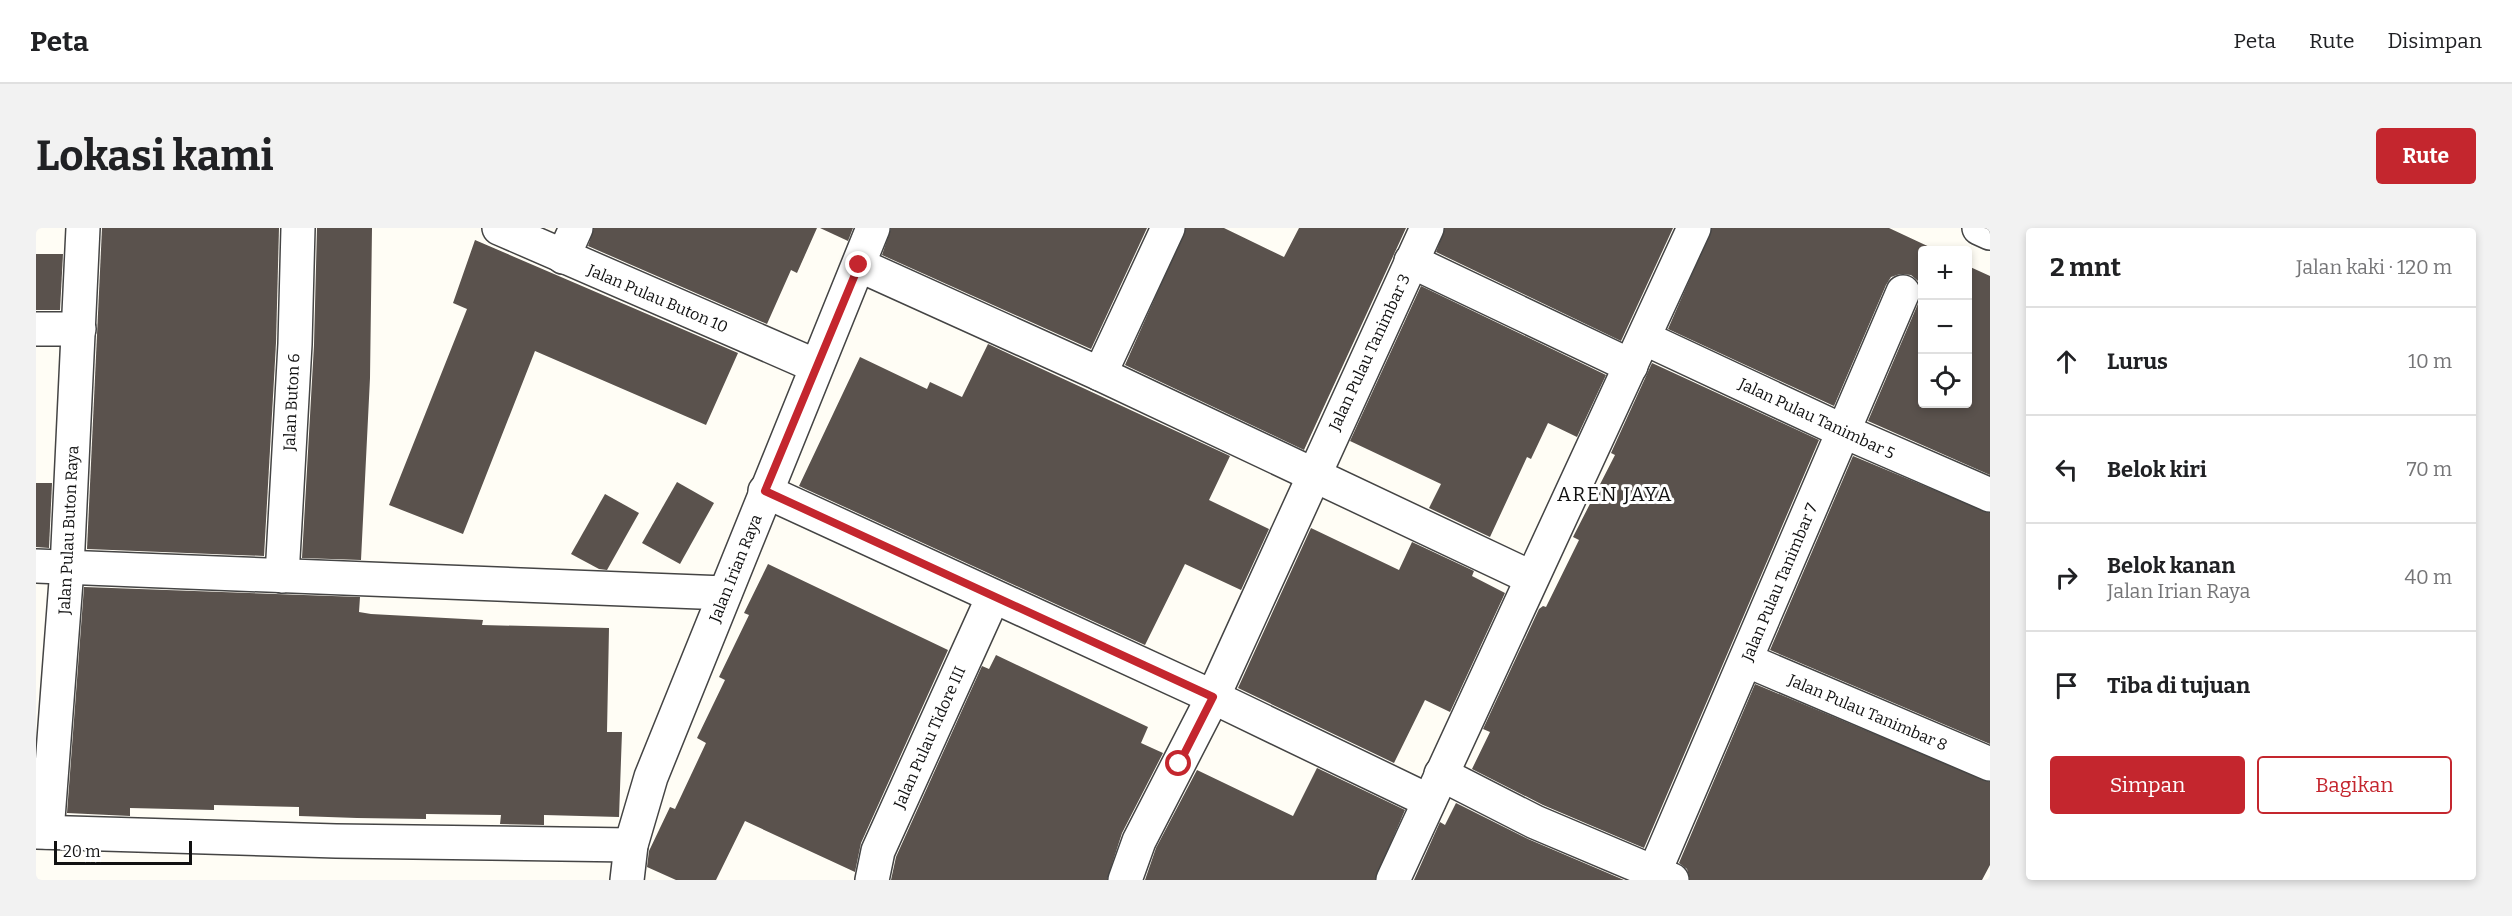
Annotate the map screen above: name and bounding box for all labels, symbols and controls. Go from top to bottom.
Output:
text: Peta [30,25,89,58]
text: Peta [2234,28,2276,54]
text: Rute [2309,28,2354,54]
text: Disimpan [2387,28,2482,54]
button: Rute [2376,128,2476,184]
text: Lokasi kami [36,131,274,181]
map controls [1918,246,1972,408]
button: + [1918,246,1972,300]
route end [845,251,871,277]
text: 2 mnt [2050,252,2121,283]
text: Jalan kaki · 120 m [2296,255,2452,279]
street label: Jalan Pulau Buton 10 [584,260,731,337]
street label: Jalan Pulau Tanimbar 3 [1324,271,1414,434]
button: − [1918,300,1972,354]
icon: ahead [2050,345,2083,378]
text: Lurus [2107,348,2168,375]
text: 10 m [2408,349,2452,373]
street label: Jalan Buton 6 [279,353,304,452]
button: locate [1918,354,1972,408]
street label: Jalan Pulau Tanimbar 5 [1735,374,1898,463]
street label: Jalan Pulau Buton Raya [55,445,82,616]
icon: left [2050,453,2083,486]
text: Belok kiri [2107,456,2207,483]
text: 70 m [2406,457,2452,481]
district label: AREN JAYA [1557,482,1673,506]
street label: Jalan Pulau Tanimbar 7 [1737,501,1821,665]
street label: Jalan Irian Raya [705,511,766,626]
text: Belok kanan [2107,552,2235,579]
icon: right [2050,561,2083,594]
text: 40 m [2404,565,2452,589]
text: Jalan Irian Raya [2107,579,2250,603]
street label: Jalan Pulau Tidore III [889,663,969,812]
icon: arrive [2050,669,2083,702]
street label: Jalan Pulau Tanimbar 8 [1784,670,1950,755]
text: Tiba di tujuan [2107,672,2250,699]
route start [1165,750,1191,776]
button: Simpan [2050,756,2245,814]
button: Bagikan [2257,756,2452,814]
scale bar [54,838,192,866]
text: 20 m [63,842,100,861]

